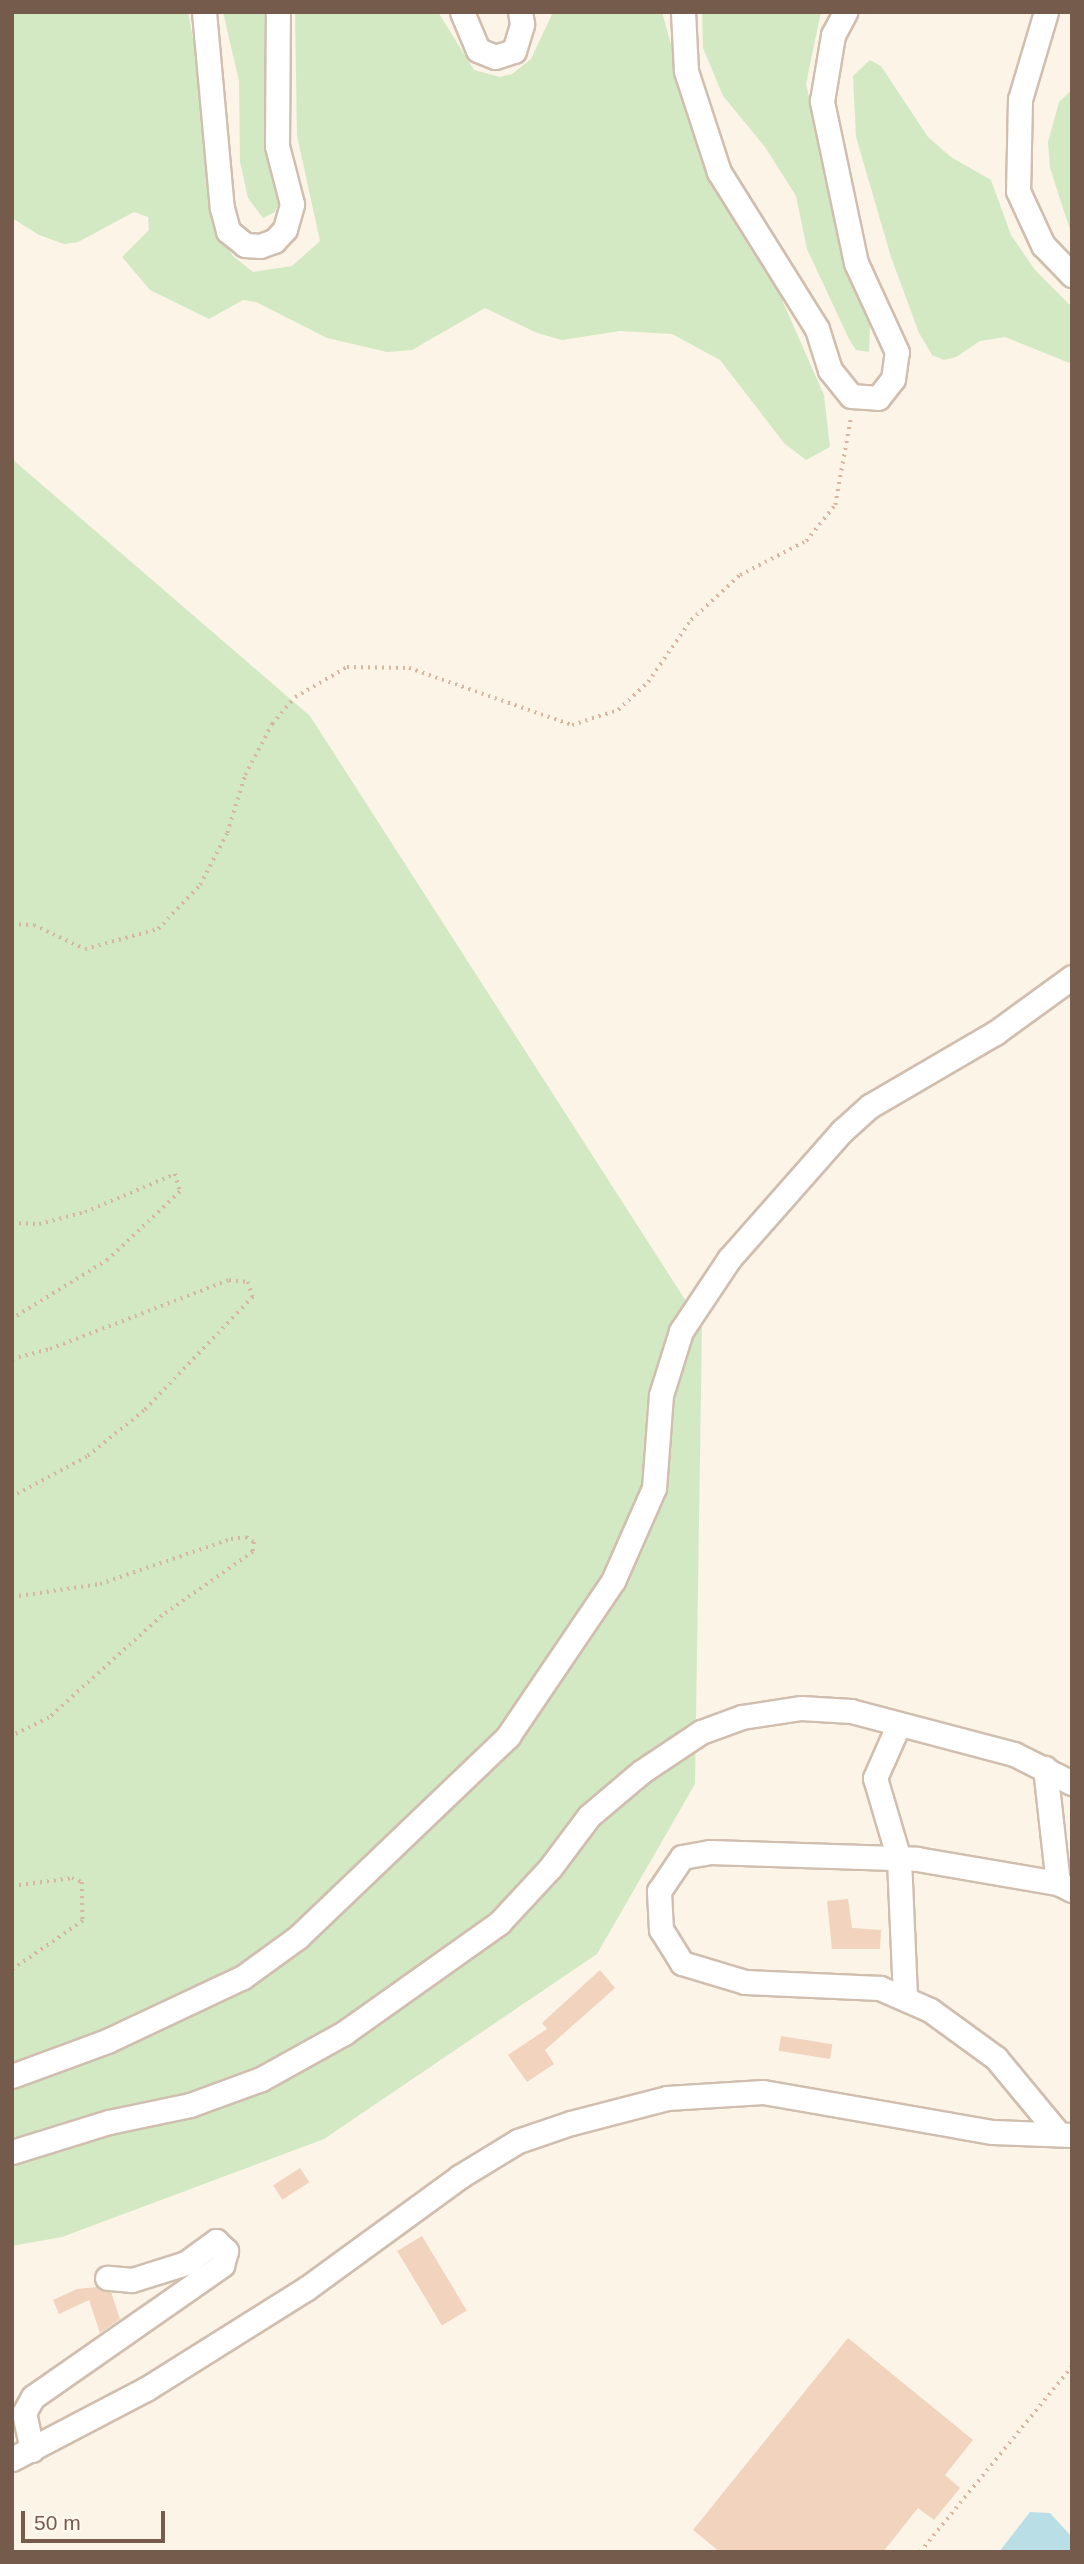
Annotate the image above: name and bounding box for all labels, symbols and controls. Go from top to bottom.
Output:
scale bar [24,2498,168,2542]
text: 50 m [34,2511,81,2534]

